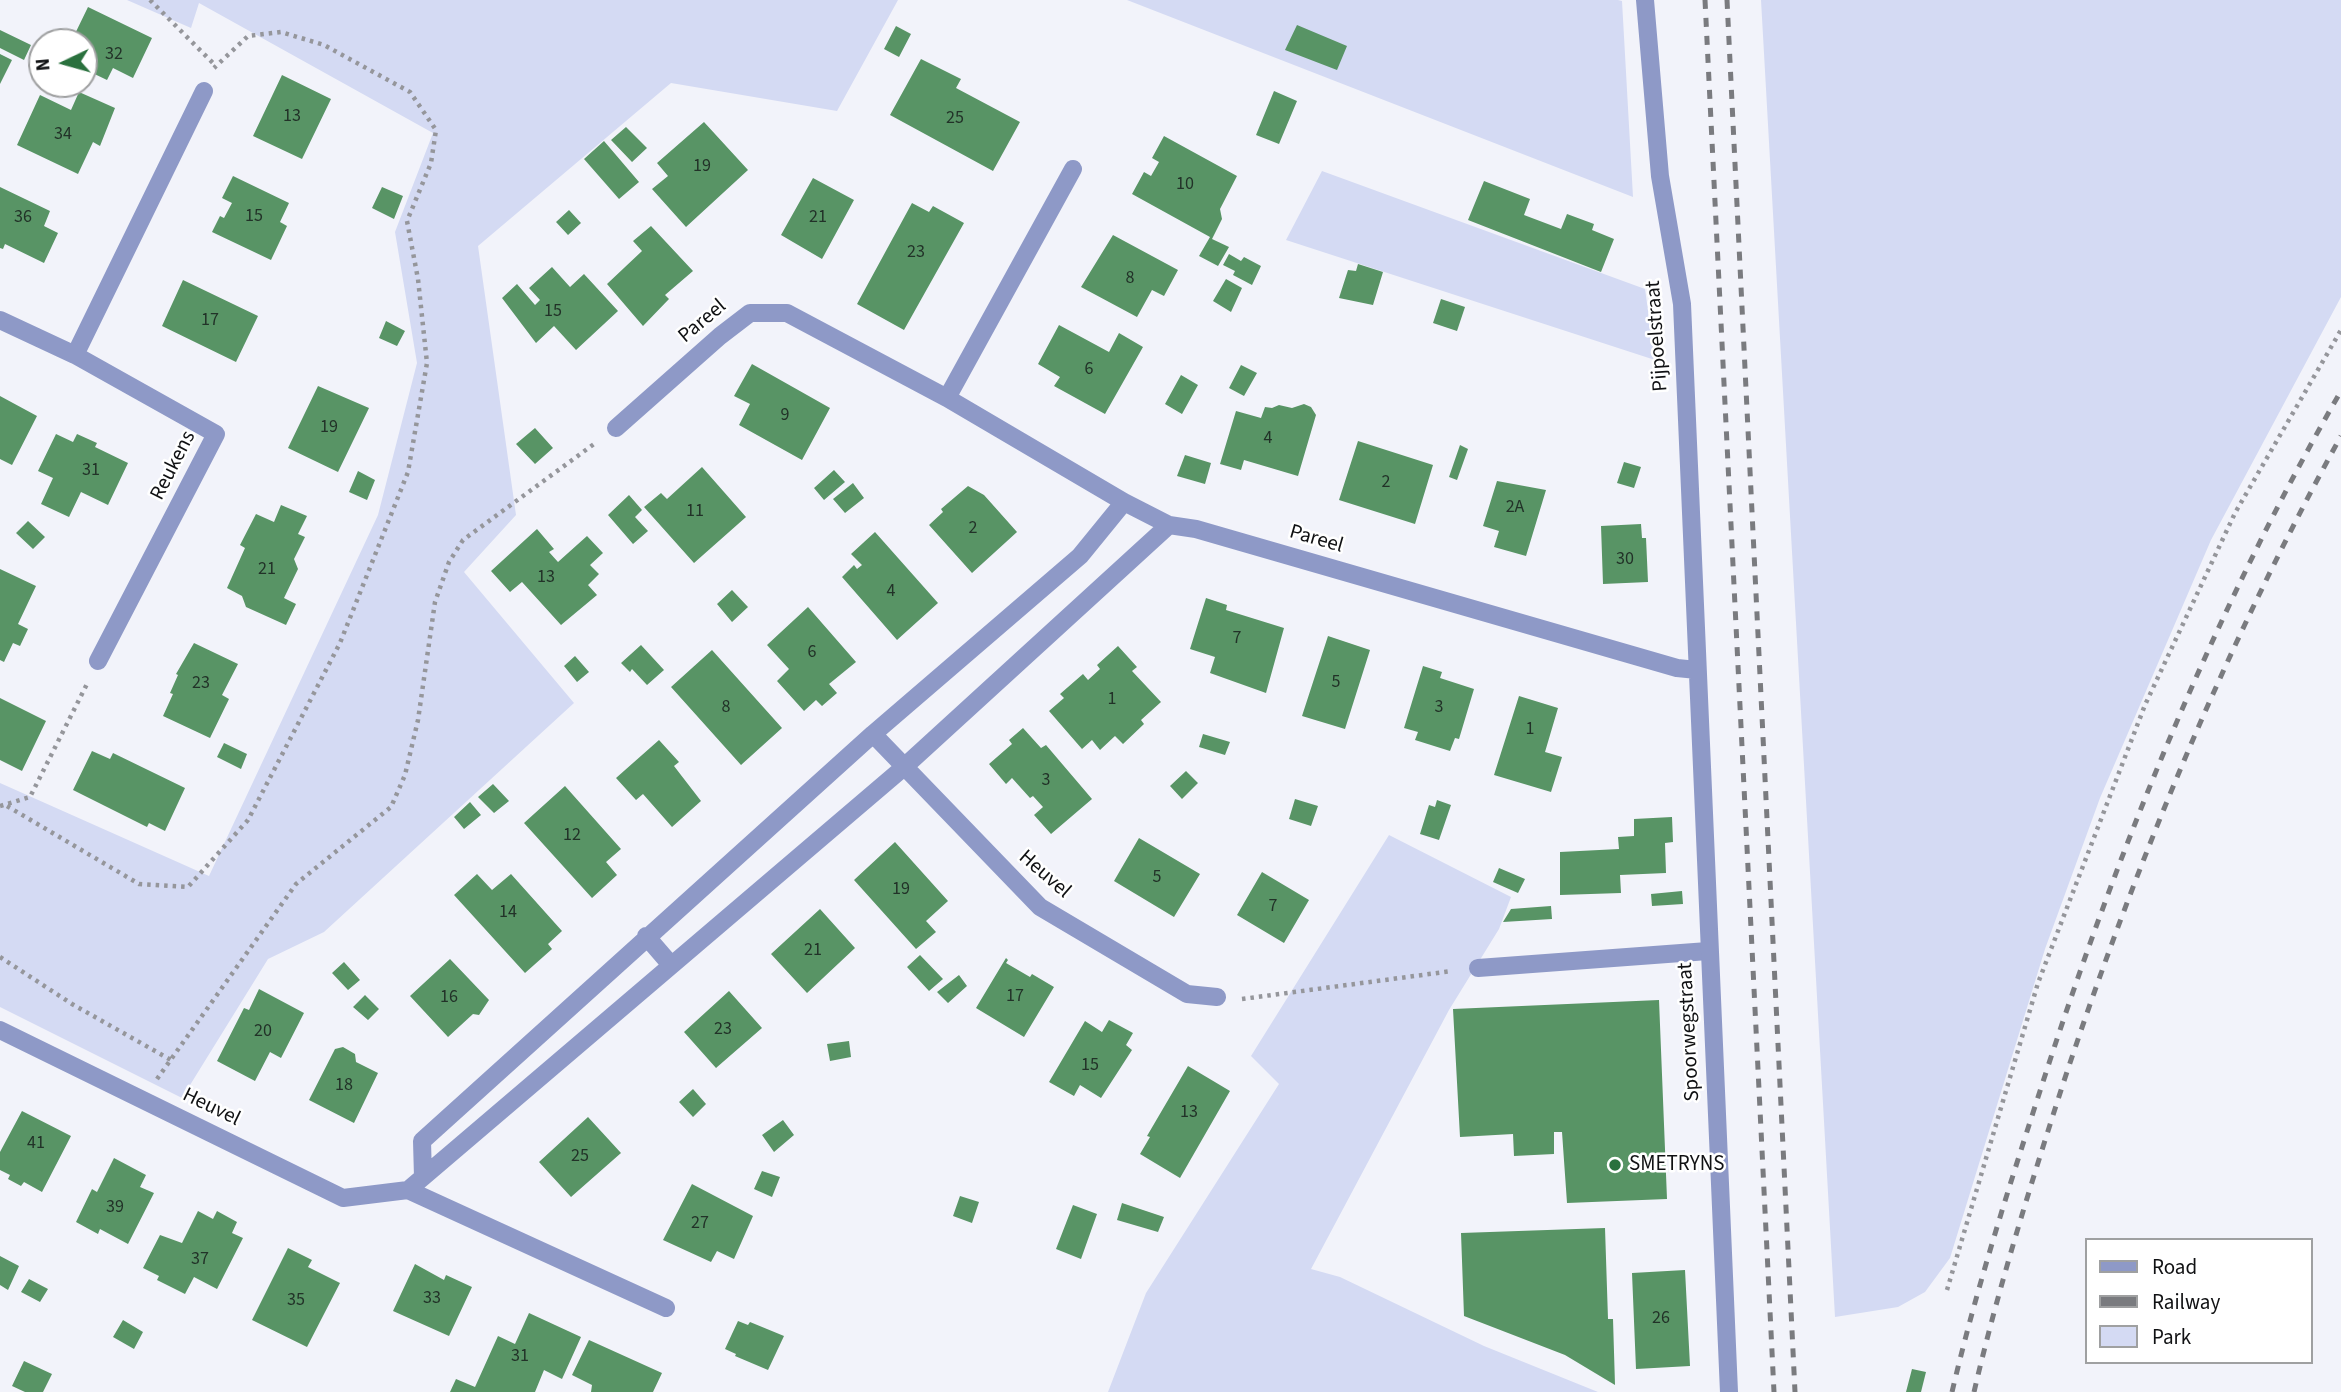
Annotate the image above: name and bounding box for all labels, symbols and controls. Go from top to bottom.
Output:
north arrow [28,28,98,98]
house number: 32 [105,44,123,66]
text: N [30,57,58,72]
house number: 13 [283,106,301,128]
house number: 25 [946,108,964,130]
house number: 34 [54,124,72,146]
house number: 19 [693,156,711,178]
house number: 10 [1176,174,1194,196]
house number: 15 [245,206,263,228]
house number: 36 [14,207,32,229]
house number: 21 [809,207,827,229]
house number: 23 [907,242,925,264]
house number: 8 [1126,268,1134,290]
street label: Pijpoelstraat [1642,280,1674,392]
street label: Pareel [674,295,732,349]
house number: 15 [544,301,562,323]
house number: 17 [201,310,219,332]
house number: 6 [1085,359,1093,381]
house number: 9 [781,405,789,427]
house number: 19 [320,417,338,439]
street label: Reukens [146,427,202,505]
house number: 4 [1264,428,1272,450]
house number: 31 [82,460,100,482]
house number: 2 [1382,472,1390,494]
house number: 2A [1506,497,1524,519]
house number: 11 [686,501,704,523]
house number: 2 [969,518,977,540]
street label: Pareel [1286,520,1346,560]
house number: 30 [1616,549,1634,571]
house number: 21 [258,559,276,581]
house number: 13 [537,567,555,589]
house number: 4 [887,581,895,603]
house number: 7 [1233,628,1241,650]
house number: 6 [808,642,816,664]
house number: 5 [1332,672,1340,694]
house number: 23 [192,673,210,695]
house number: 1 [1108,689,1116,711]
house number: 8 [722,697,730,719]
house number: 3 [1435,697,1443,719]
house number: 1 [1526,719,1534,741]
house number: 3 [1042,770,1050,792]
house number: 12 [563,825,581,847]
street label: Heuvel [1013,845,1075,905]
house number: 5 [1153,867,1161,889]
house number: 19 [892,879,910,901]
house number: 7 [1269,896,1277,918]
house number: 14 [499,902,517,924]
house number: 21 [804,940,822,962]
street label: Spoorwegstraat [1674,962,1706,1102]
house number: 17 [1006,986,1024,1008]
house number: 16 [440,987,458,1009]
house number: 23 [714,1019,732,1041]
house number: 20 [254,1021,272,1043]
house number: 15 [1081,1055,1099,1077]
house number: 18 [335,1075,353,1097]
street label: Heuvel [178,1083,244,1133]
house number: 13 [1180,1102,1198,1124]
house number: 41 [27,1133,45,1155]
house number: 25 [571,1146,589,1168]
place label: SMETRYNS [1629,1152,1725,1178]
marker: SMETRYNS [1607,1157,1623,1173]
house number: 39 [106,1197,124,1219]
house number: 27 [691,1213,709,1235]
legend [2086,1238,2313,1364]
house number: 37 [191,1249,209,1271]
text: Road [2152,1252,2197,1282]
text: Railway [2152,1287,2220,1317]
house number: 33 [423,1288,441,1310]
house number: 35 [287,1290,305,1312]
house number: 26 [1652,1308,1670,1330]
text: Park [2152,1322,2191,1352]
house number: 31 [511,1346,529,1368]

